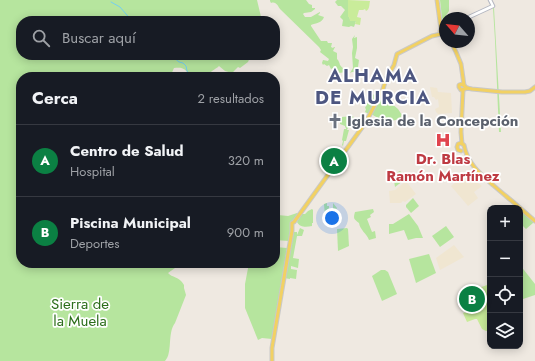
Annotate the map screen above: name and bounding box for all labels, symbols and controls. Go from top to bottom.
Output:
north arrow [439,12,475,48]
search box [16,16,280,60]
icon: search [30,27,52,49]
text: Buscar aquí [62,27,136,49]
district label: ALHAMA DE MURCIA [315,62,431,111]
text: Cerca [32,86,78,110]
text: 2 resultados [198,89,264,108]
place label: Iglesia de la Concepción [347,110,518,132]
church icon: Iglesia de la Concepción [326,112,344,130]
hospital icon: Dr. Blas Ramón Martínez [434,131,452,149]
text: Centro de Salud [70,140,184,162]
pin: A [321,146,347,176]
place label: Dr. Blas Ramón Martínez [386,148,500,187]
text: A [40,151,50,170]
text: 320 m [228,151,264,170]
text: Hospital [70,162,115,181]
map controls [487,205,523,349]
button: + [487,205,523,241]
your location [322,208,342,228]
text: Piscina Municipal [70,212,191,234]
text: B [41,223,49,242]
text: 900 m [227,223,264,242]
text: Deportes [70,234,120,253]
button: − [487,241,523,277]
button: locate [487,277,523,313]
pin: B [459,284,485,314]
park label: Sierra de la Muela [51,293,109,332]
button: layers [487,313,523,349]

